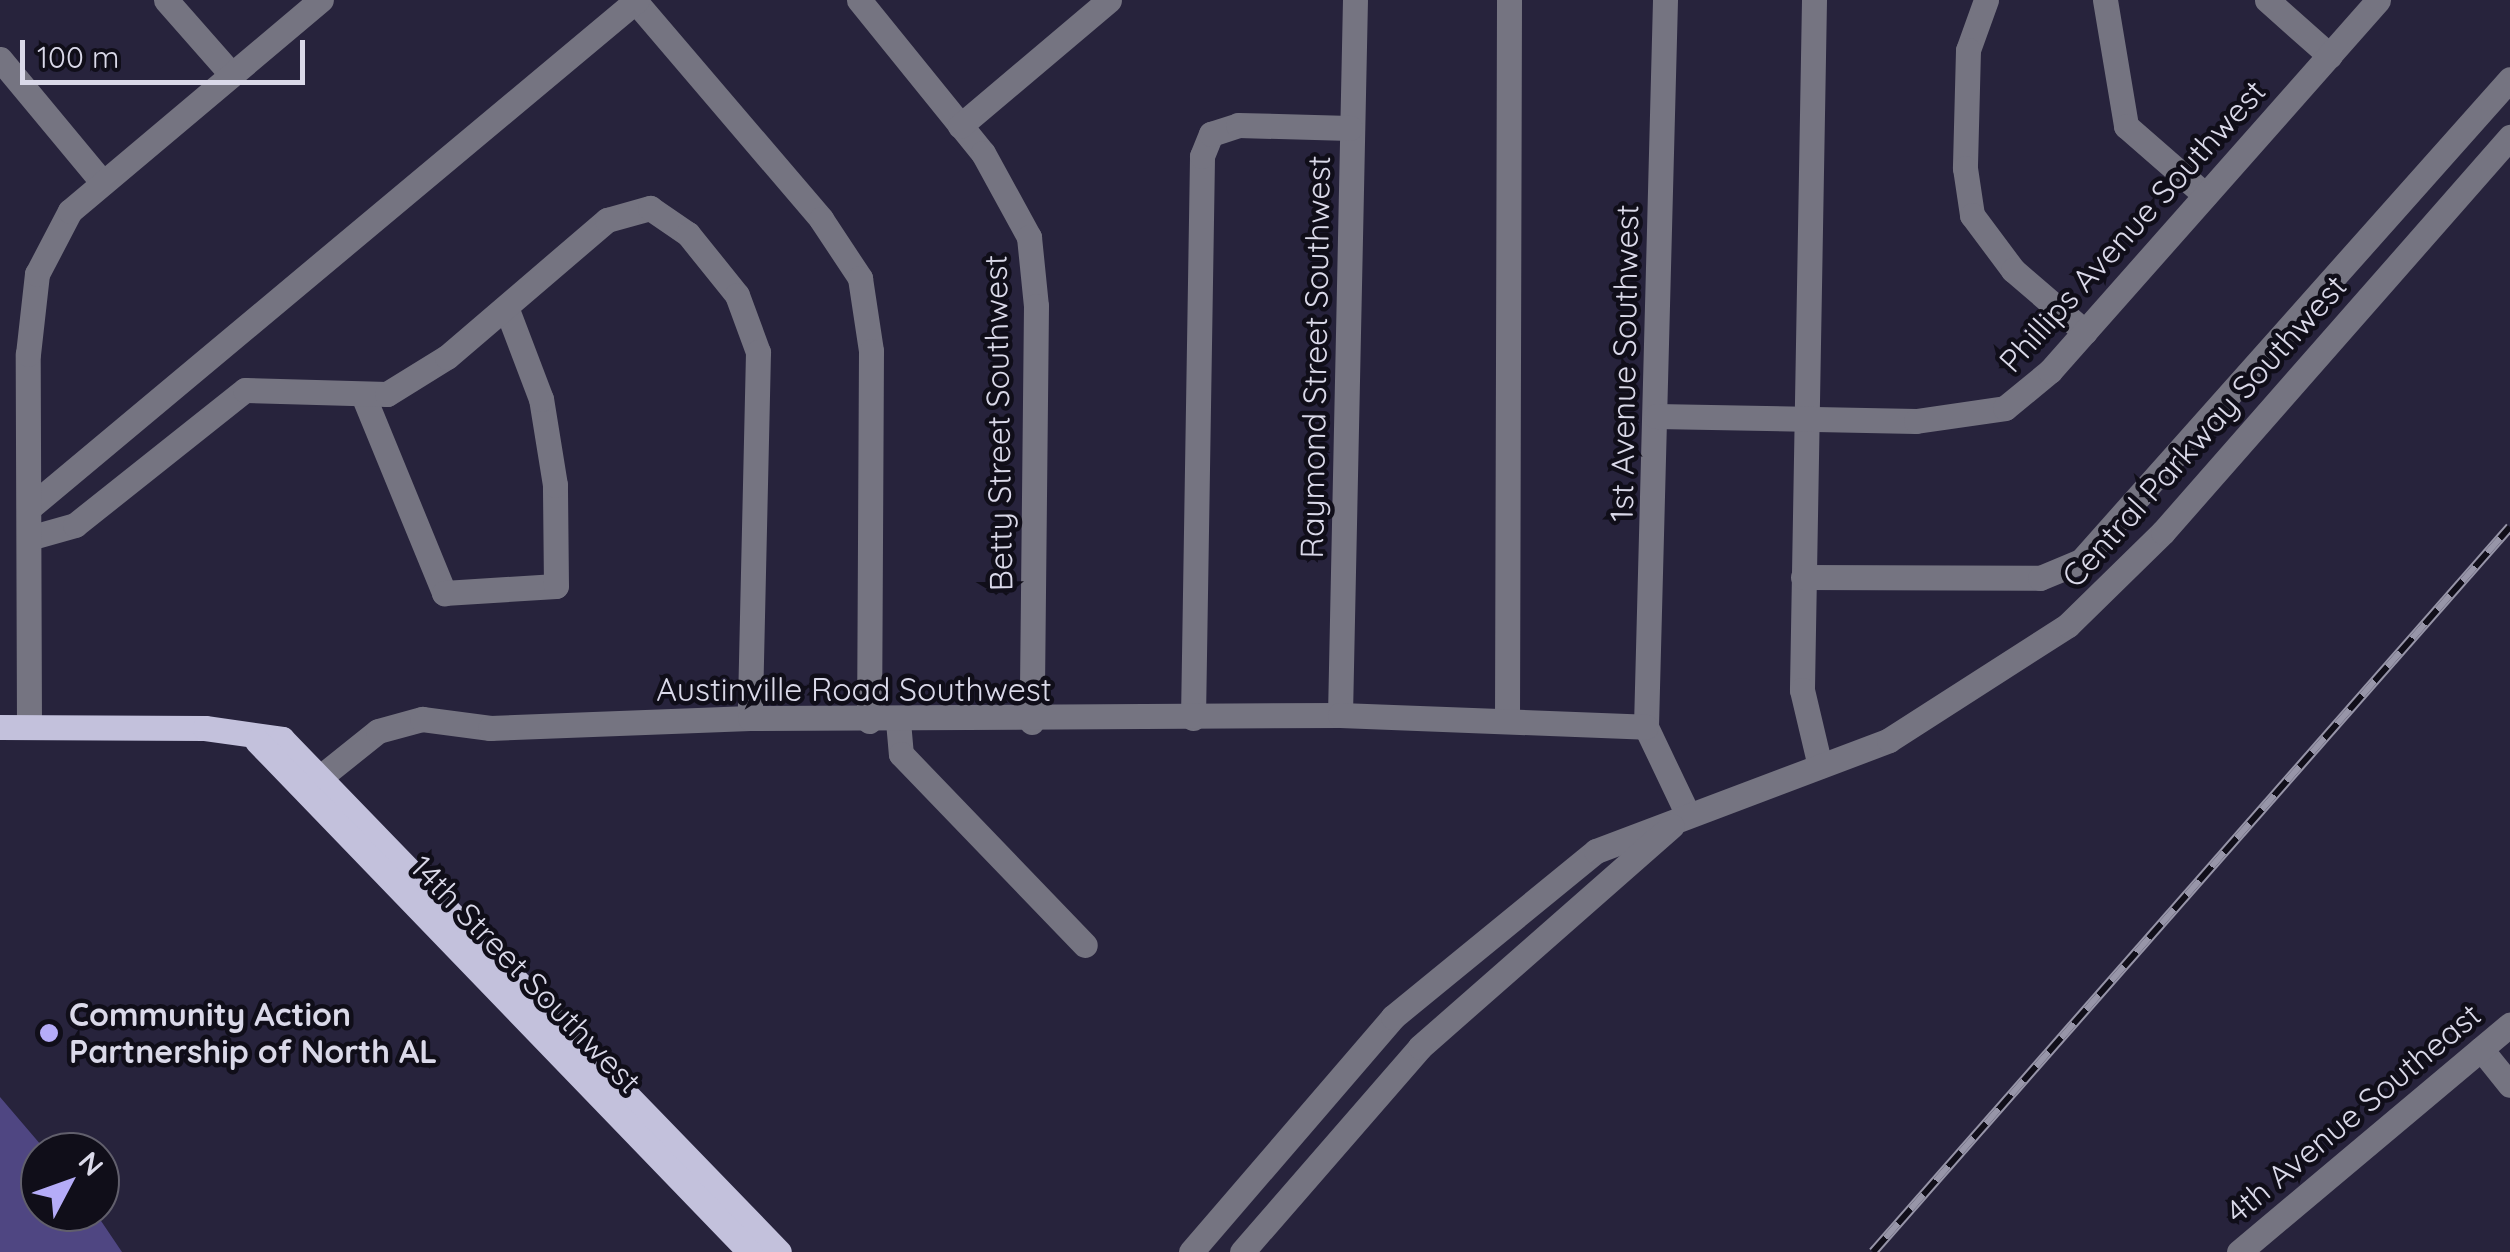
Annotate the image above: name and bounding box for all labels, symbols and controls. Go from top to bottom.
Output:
scale bar [25,20,310,82]
text: 100 m [37,38,119,76]
street label: Phillips Avenue Southwest [1991,72,2273,380]
street label: Raymond Street Southwest [1292,155,1338,559]
street label: 1st Avenue Southwest [1602,204,1646,522]
street label: Betty Street Southwest [976,255,1020,591]
street label: Central Parkway Southwest [2054,267,2354,595]
street label: Austinville Road Southwest [656,670,1052,708]
street label: 14th Street Southwest [403,847,649,1101]
street label: 4th Avenue Southeast [2218,995,2488,1231]
place label: Community Action Partnership of North AL [69,996,437,1071]
marker: Community Action Partnership of North AL [38,1022,60,1044]
north arrow [20,1132,120,1232]
text: N [72,1144,111,1183]

